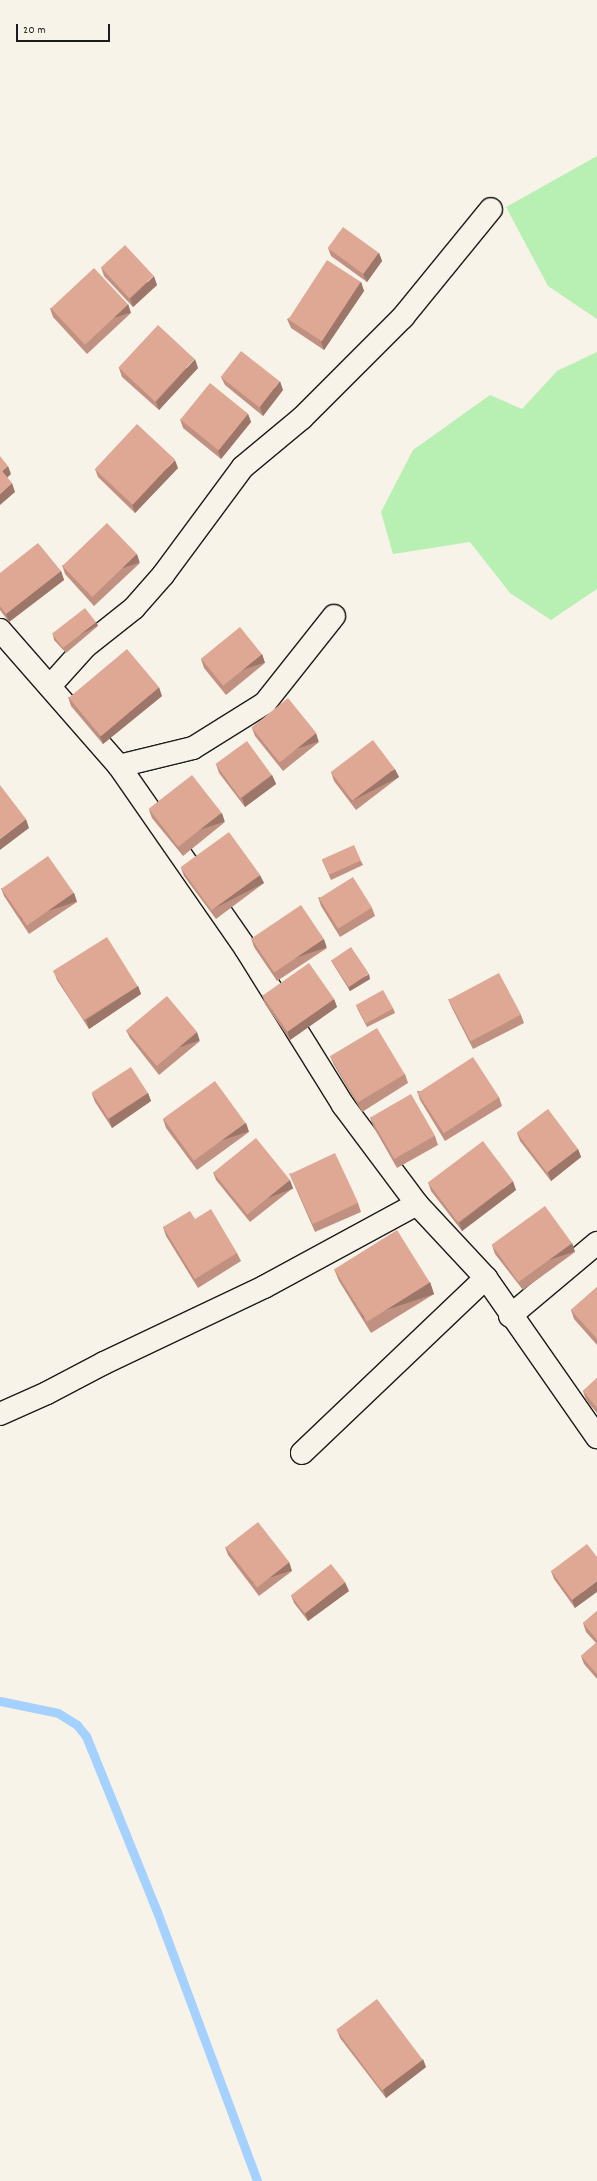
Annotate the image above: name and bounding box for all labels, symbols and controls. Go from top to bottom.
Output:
scale bar [18,16,112,42]
text: 20 m [23,22,46,39]

